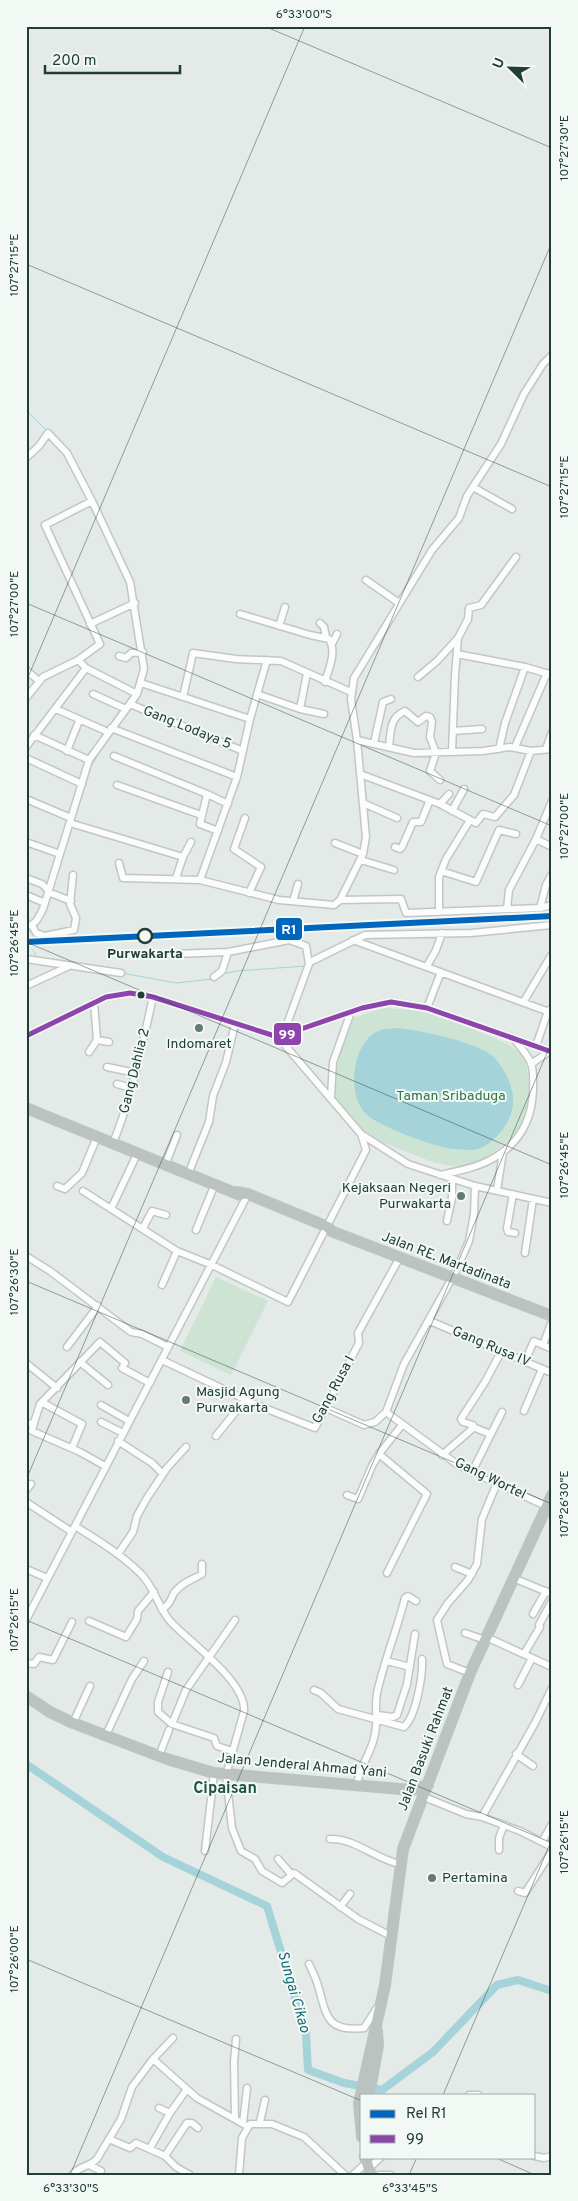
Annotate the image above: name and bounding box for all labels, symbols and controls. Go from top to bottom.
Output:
text: 6°33'00"S [276,7,332,23]
scale bar [45,42,180,74]
north arrow [486,42,536,92]
text: 200 m [52,52,97,71]
text: U [490,56,509,71]
text: 107°27'30"E [557,115,573,181]
text: 107°27'15"E [7,233,23,297]
text: 107°27'15"E [557,455,573,519]
text: 107°27'00"E [7,571,23,637]
street label: Gang Lodaya 5 [140,703,234,753]
text: 107°27'00"E [557,793,573,859]
text: 107°26'45"E [7,910,23,977]
line badge: R1 [275,917,303,941]
text: R1 [281,922,297,939]
marker: Purwakarta [137,928,153,944]
place label: Purwakarta [107,946,183,963]
unlabelled marker [136,990,146,1000]
marker: Indomaret [193,1022,205,1034]
line badge: 99 [273,1022,302,1046]
street label: Gang Dahlia 2 [116,1027,154,1115]
text: 99 [278,1027,296,1044]
place label: Indomaret [167,1036,231,1053]
park label: Taman Sribaduga [396,1088,506,1105]
text: 107°26'45"E [557,1132,573,1199]
place label: Kejaksaan Negeri Purwakarta [342,1180,451,1213]
marker: Kejaksaan Negeri Purwakarta [455,1190,467,1202]
street label: Jalan RE. Martadinata [379,1228,513,1294]
text: 107°26'30"E [7,1249,23,1315]
street label: Gang Rusa IV [449,1323,533,1371]
street label: Gang Rusa I [309,1353,359,1427]
place label: Masjid Agung Purwakarta [196,1384,280,1417]
marker: Masjid Agung Purwakarta [180,1394,192,1406]
street label: Gang Wortel [451,1454,529,1504]
text: 107°26'30"E [557,1471,573,1537]
text: 107°26'15"E [7,1588,23,1652]
street label: Jalan Basuki Rahmat [394,1685,458,1813]
street label: Jalan Jenderal Ahmad Yani [217,1750,387,1782]
district label: Cipaisan [193,1779,257,1799]
text: 107°26'15"E [557,1810,573,1874]
place label: Pertamina [442,1870,508,1887]
marker: Pertamina [426,1872,438,1884]
text: 107°26'00"E [7,1925,23,1993]
water label: Sungai Cikao [272,1949,314,2035]
legend [360,2094,536,2158]
text: Rel R1 [406,2105,447,2124]
text: 99 [406,2131,424,2150]
text: 6°33'30"S [43,2181,99,2197]
text: 6°33'45"S [382,2181,438,2197]

